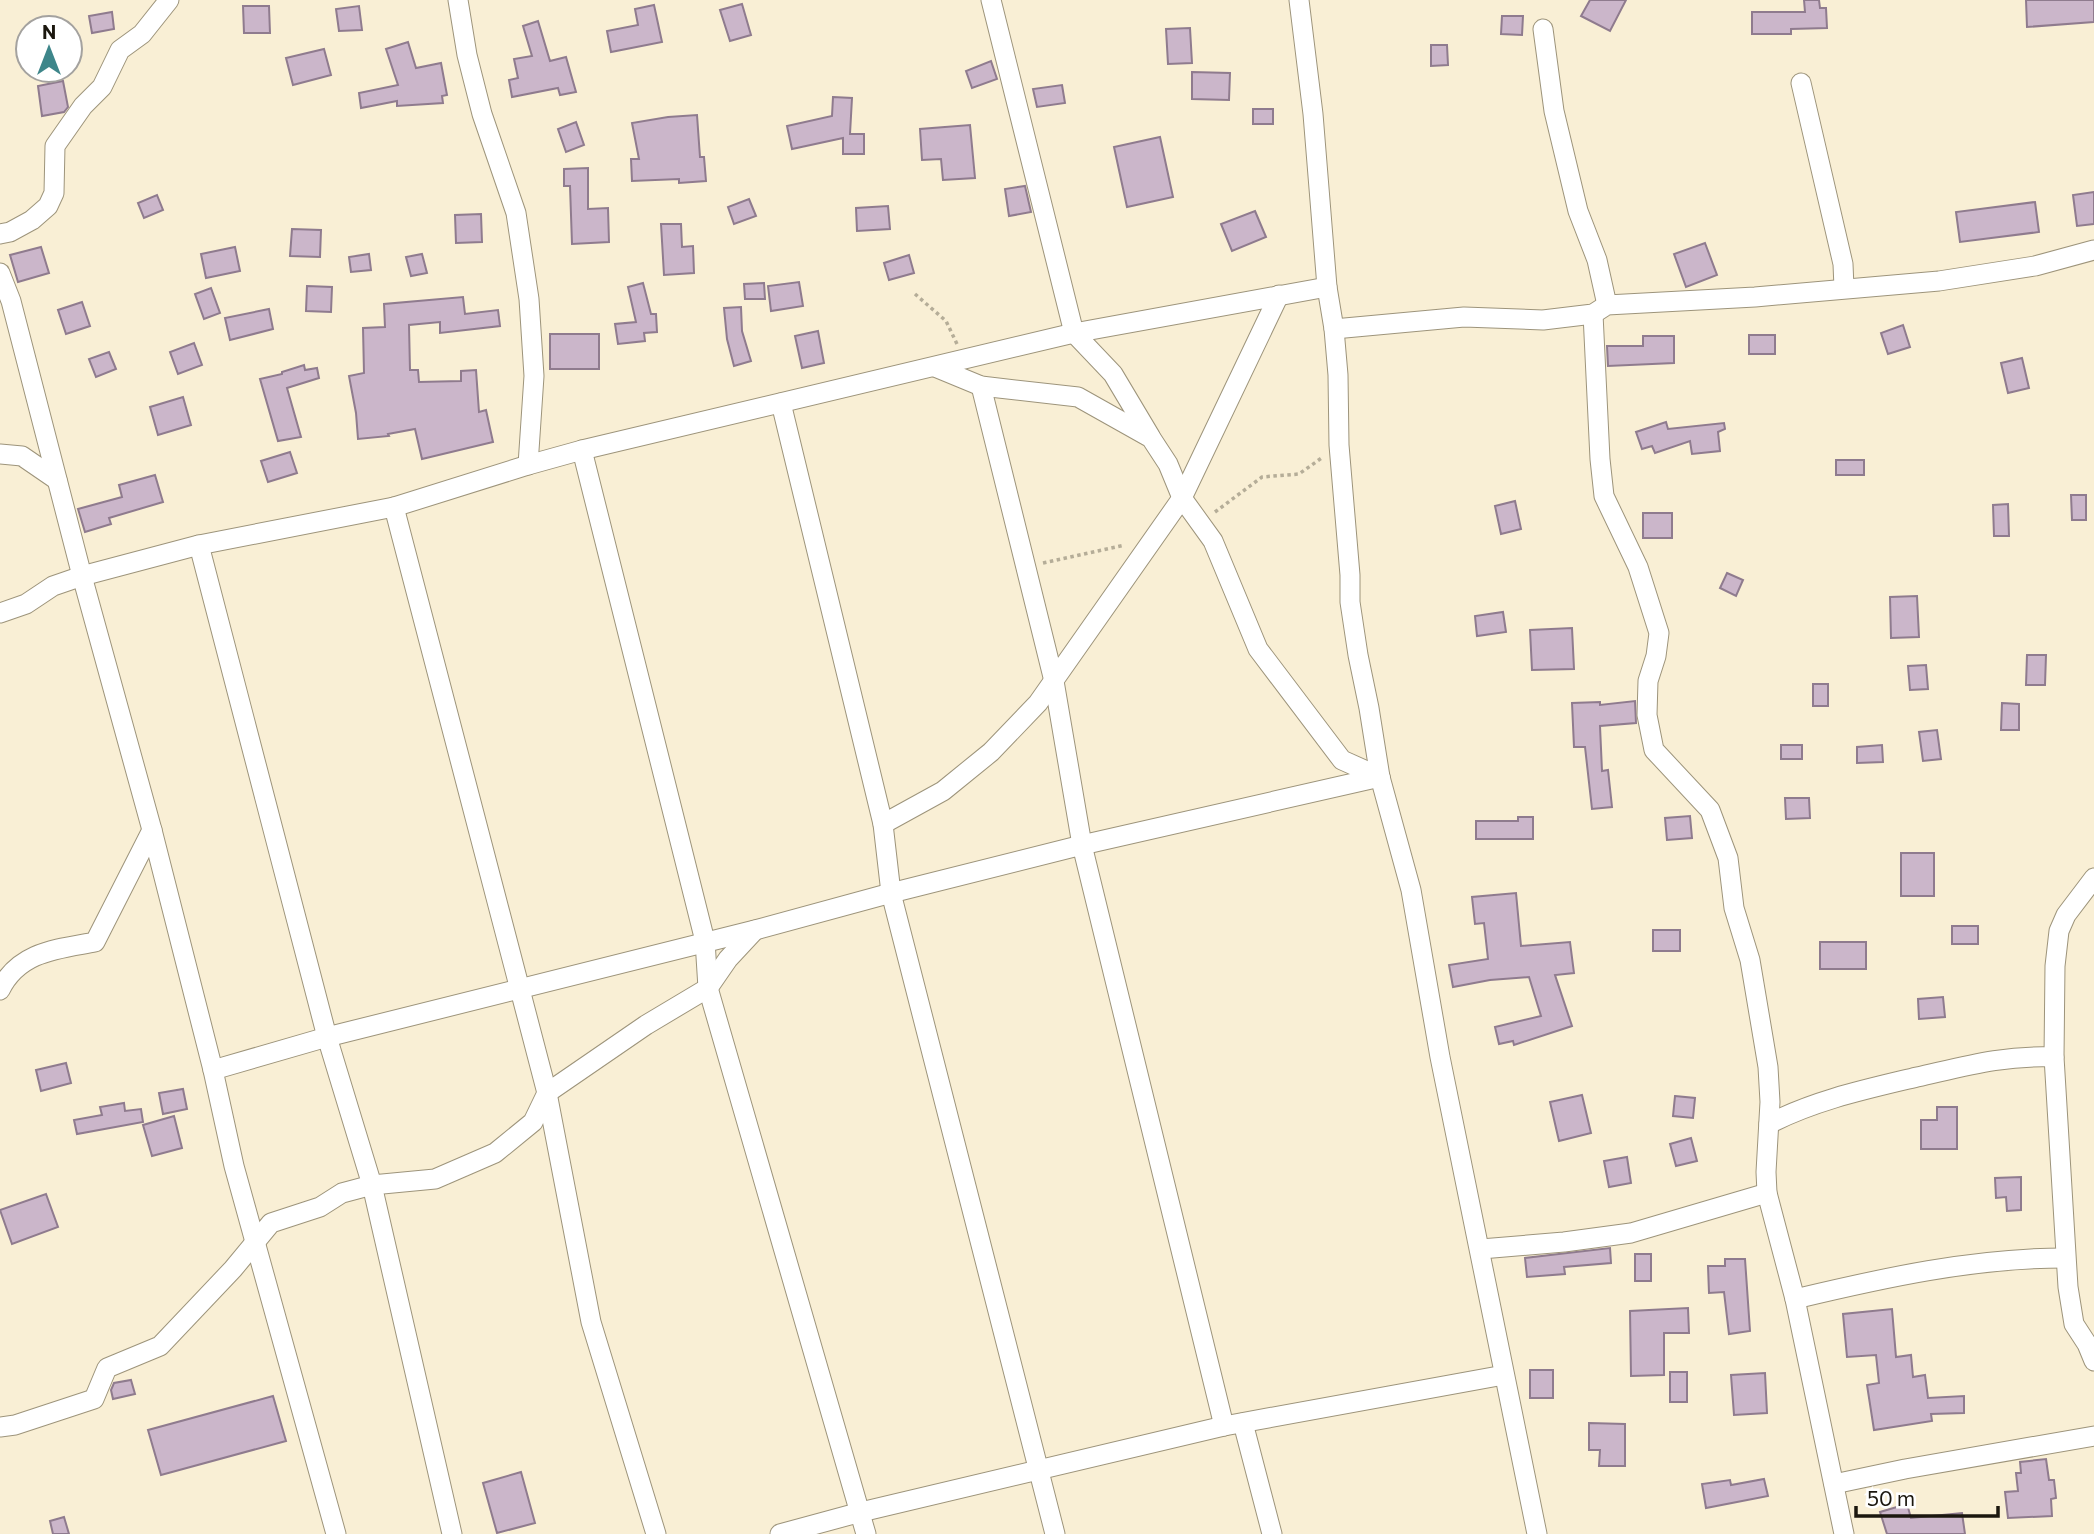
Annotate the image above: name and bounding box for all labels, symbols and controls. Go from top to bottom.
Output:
north arrow [14,14,84,84]
text: N [42,20,56,43]
scale bar [1856,1474,1998,1518]
text: 50 m [1867,1485,1915,1510]

